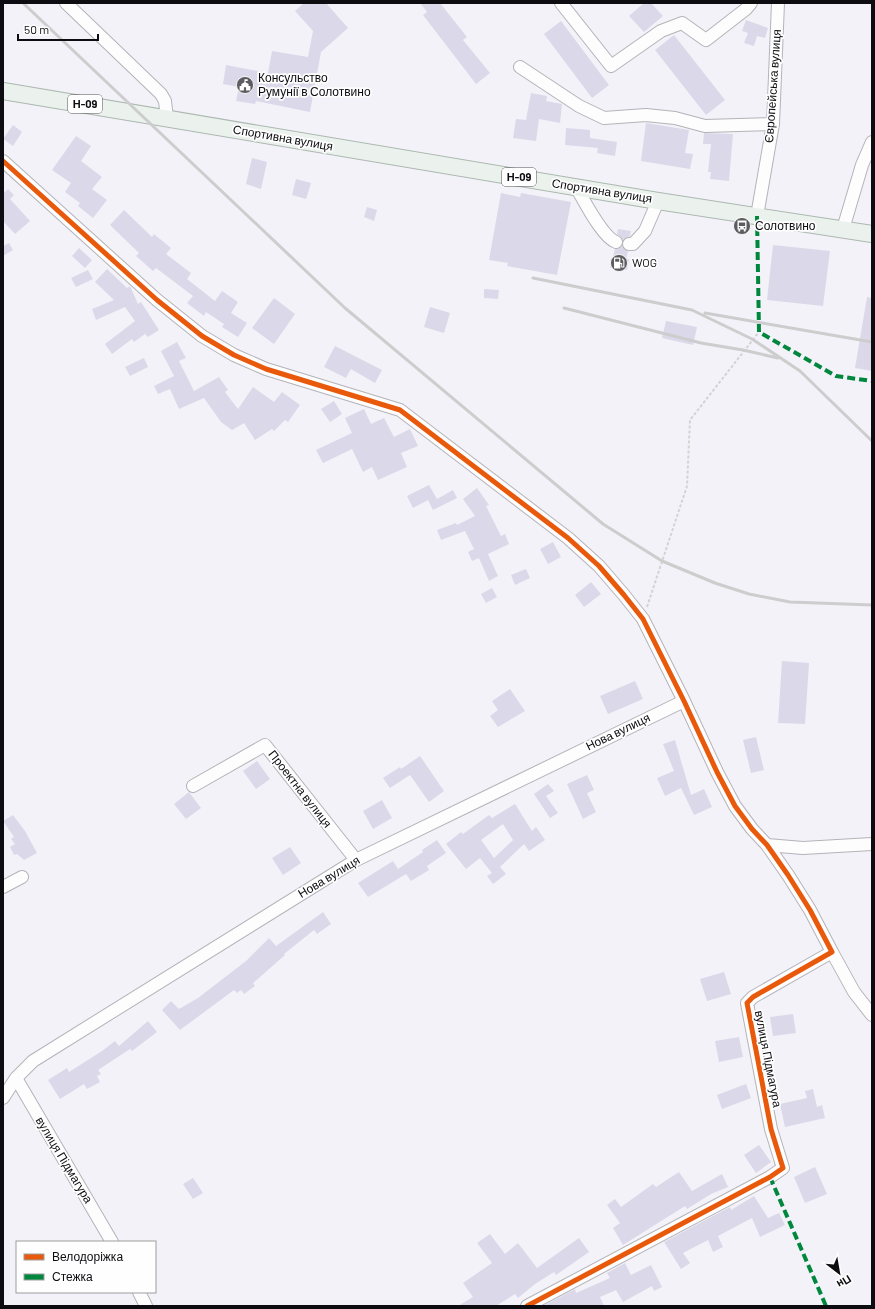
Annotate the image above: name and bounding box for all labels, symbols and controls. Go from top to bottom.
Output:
scale bar [18,16,98,42]
text: 50 m [24,22,49,36]
street label: Європейська вулиця [761,29,784,143]
place label: Консульство Румунії в Солотвино [258,70,371,99]
public building icon: Консульство Румунії в Солотвино [235,75,255,95]
road number: Н-09 [68,95,102,113]
street label: Спортивна вулиця [232,121,334,154]
road number: Н-09 [502,168,536,186]
street label: Спортивна вулиця [551,175,653,206]
bus stop icon: Солотвино [732,216,752,236]
place label: Солотвино [755,218,816,232]
fuel station icon: WOG [609,253,629,273]
place label: WOG [632,255,657,269]
street label: Нова вулиця [583,710,652,754]
street label: Проектна вулиця [265,747,335,830]
street label: Нова вулиця [295,852,362,901]
street label: вулиця Підмагура [752,1009,785,1109]
street label: вулиця Підмагура [33,1114,96,1206]
legend [16,1241,156,1293]
text: Велодоріжка [52,1249,123,1264]
north arrow [819,1253,859,1293]
text: Стежка [52,1269,93,1283]
text: Пн [835,1273,854,1291]

